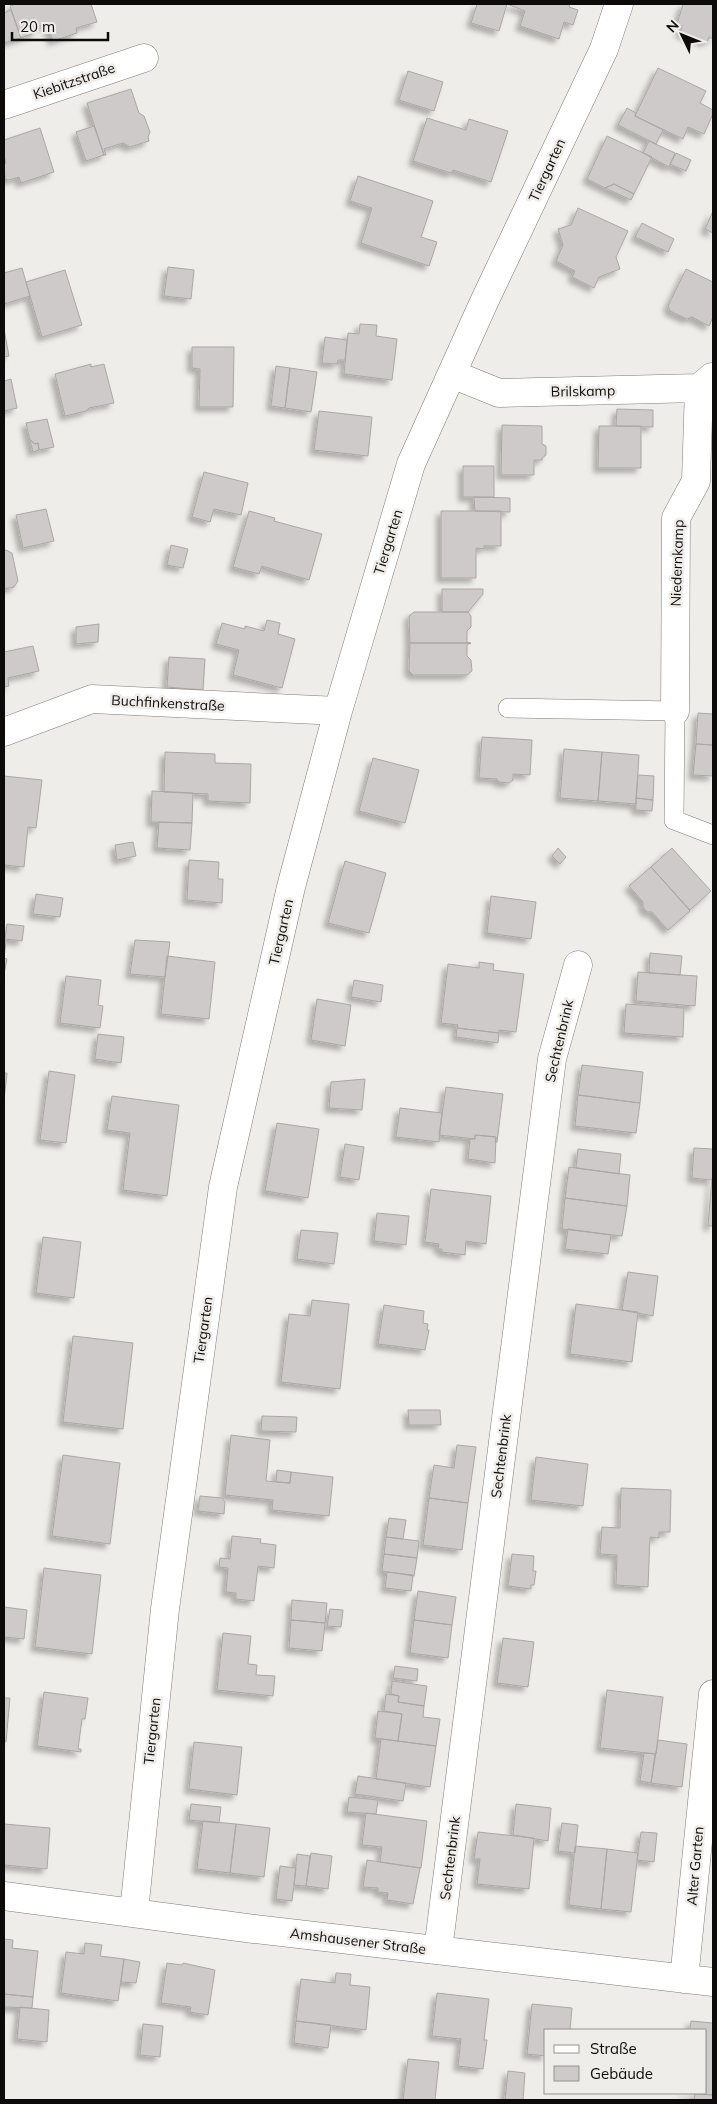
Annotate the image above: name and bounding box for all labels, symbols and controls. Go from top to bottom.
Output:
scale bar [12,10,109,42]
north arrow [657,10,707,60]
text: N [662,16,683,36]
text: 20 m [20,17,55,36]
street label: Kiebitzstraße [31,59,117,103]
street label: Tiergarten [525,136,569,204]
street label: Brilskamp [551,381,615,401]
street label: Tiergarten [370,507,406,577]
street label: Niedernkamp [666,519,688,607]
street label: Buchfinkenstraße [111,691,225,715]
street label: Tiergarten [265,897,297,967]
street label: Sechtenbrink [541,997,577,1084]
street label: Tiergarten [189,1295,217,1365]
street label: Sechtenbrink [487,1412,515,1499]
street label: Tiergarten [140,1697,164,1765]
street label: Sechtenbrink [436,1814,464,1901]
street label: Alter Garten [683,1826,707,1906]
street label: Amshausener Straße [289,1924,427,1958]
legend [544,2029,707,2094]
text: Straße [590,2039,637,2058]
text: Gebäude [590,2064,653,2083]

